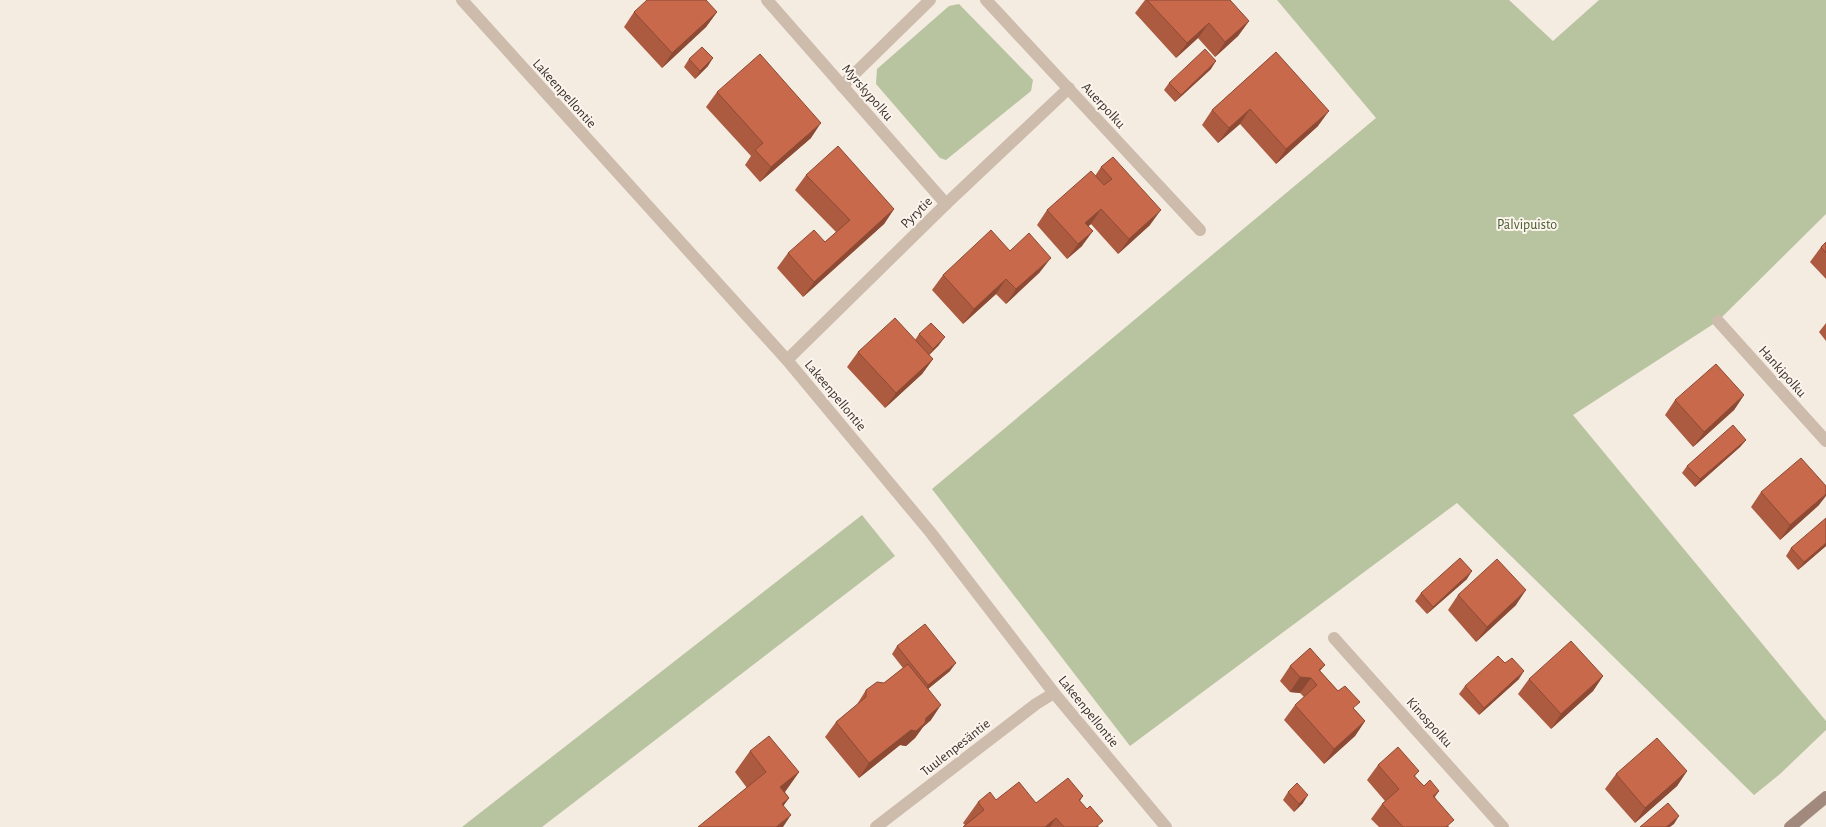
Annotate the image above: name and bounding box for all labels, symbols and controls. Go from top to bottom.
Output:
street label: Lakeenpellontie [530,57,599,131]
street label: Myrskypolku [839,62,895,124]
street label: Auerpolku [1079,80,1128,131]
street label: Pyrytie [898,194,935,231]
park label: Pälvipuisto [1497,218,1557,232]
street label: Hankipolku [1756,343,1809,400]
street label: Lakeenpellontie [802,358,869,434]
street label: Lakeenpellontie [1055,673,1121,750]
street label: Kinospolku [1404,695,1455,750]
street label: Tuulenpesäntie [918,716,993,779]

